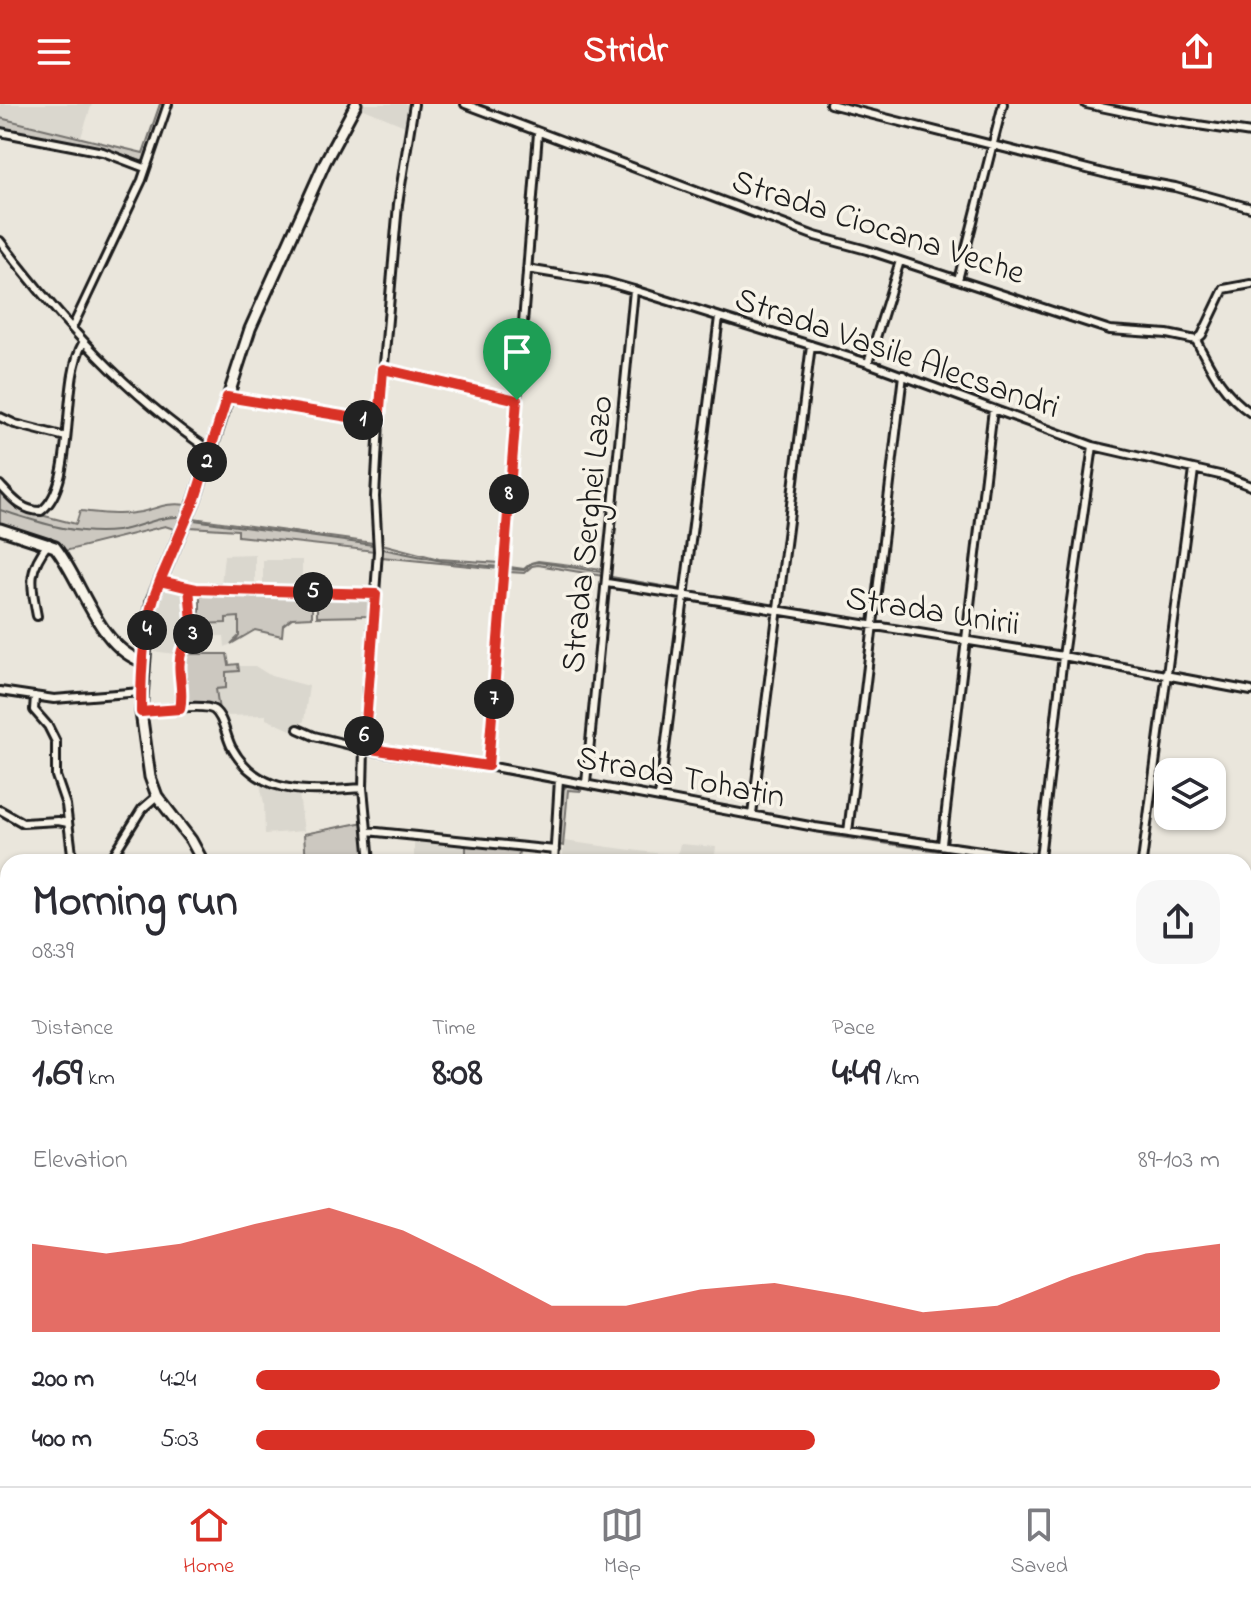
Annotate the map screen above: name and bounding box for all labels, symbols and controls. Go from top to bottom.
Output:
text: Stridr [583,26,668,79]
icon: menu [32,30,76,74]
icon: share [1175,30,1219,74]
street label: Strada Ciocana Veche [725,158,1031,300]
street label: Strada Vasile Alecsandri [728,276,1066,434]
pin [483,318,551,400]
icon: arrive [495,330,539,374]
street label: Strada Serghei Lazo [550,393,628,676]
pin: 1 [343,400,383,440]
text: 1 [360,404,367,436]
pin: 2 [187,442,227,482]
text: 2 [202,446,212,478]
pin: 8 [489,474,529,514]
text: 8 [505,478,513,510]
pin: 5 [293,572,333,612]
street label: Strada Unirii [842,575,1023,651]
text: 5 [307,576,319,608]
pin: 4 [127,610,167,650]
text: 4 [142,614,152,646]
pin: 3 [173,614,213,654]
text: 3 [188,618,198,650]
pin: 7 [474,679,514,719]
text: 7 [489,683,499,715]
pin: 6 [344,716,384,756]
text: 6 [359,720,369,752]
street label: Strada Tohatin [572,734,789,824]
map controls [1154,758,1226,830]
button: layers [1154,758,1226,830]
text: Morning run [32,871,238,935]
button: share [1136,880,1220,964]
text: 08:39 [32,933,74,971]
text: Distance [32,1013,113,1045]
text: Time [432,1013,476,1045]
text: Pace [832,1013,875,1045]
text: 1.69 [32,1045,83,1104]
text: 8:08 [432,1045,483,1104]
text: 4:49 [832,1045,880,1104]
text: km [83,1063,115,1095]
text: /km [880,1063,919,1095]
text: Elevation [32,1142,128,1180]
text: 89–103 m [1138,1142,1220,1180]
text: 200 m [32,1361,94,1399]
text: 4:24 [160,1361,197,1399]
text: 400 m [32,1421,92,1459]
text: 5:03 [160,1421,199,1459]
tab: Home [183,1503,234,1583]
tab: Map [600,1503,644,1583]
tab: Saved [1011,1503,1068,1583]

